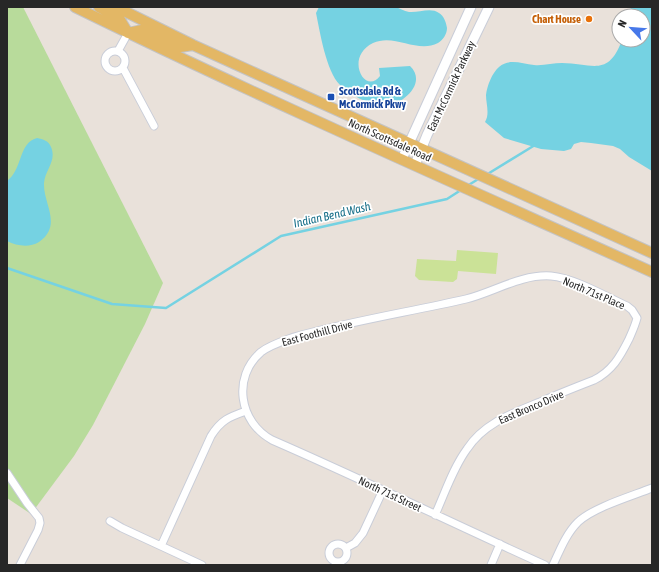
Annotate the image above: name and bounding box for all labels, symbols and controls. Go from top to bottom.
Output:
north arrow [611,8,651,48]
place label: Chart House [532,13,581,25]
marker: Chart House [584,14,594,24]
text: N [615,18,629,29]
street label: East McCormick Parkway [425,38,477,133]
place label: Scottsdale Rd & McCormick Pkwy [339,85,406,110]
marker: Scottsdale Rd & McCormick Pkwy [326,92,336,102]
street label: North Scottsdale Road [347,116,433,164]
water label: Indian Bend Wash [292,199,372,231]
street label: North 71st Place [561,275,627,311]
street label: East Foothill Drive [280,318,354,348]
street label: East Bronco Drive [497,388,565,426]
street label: North 71st Street [357,474,423,514]

